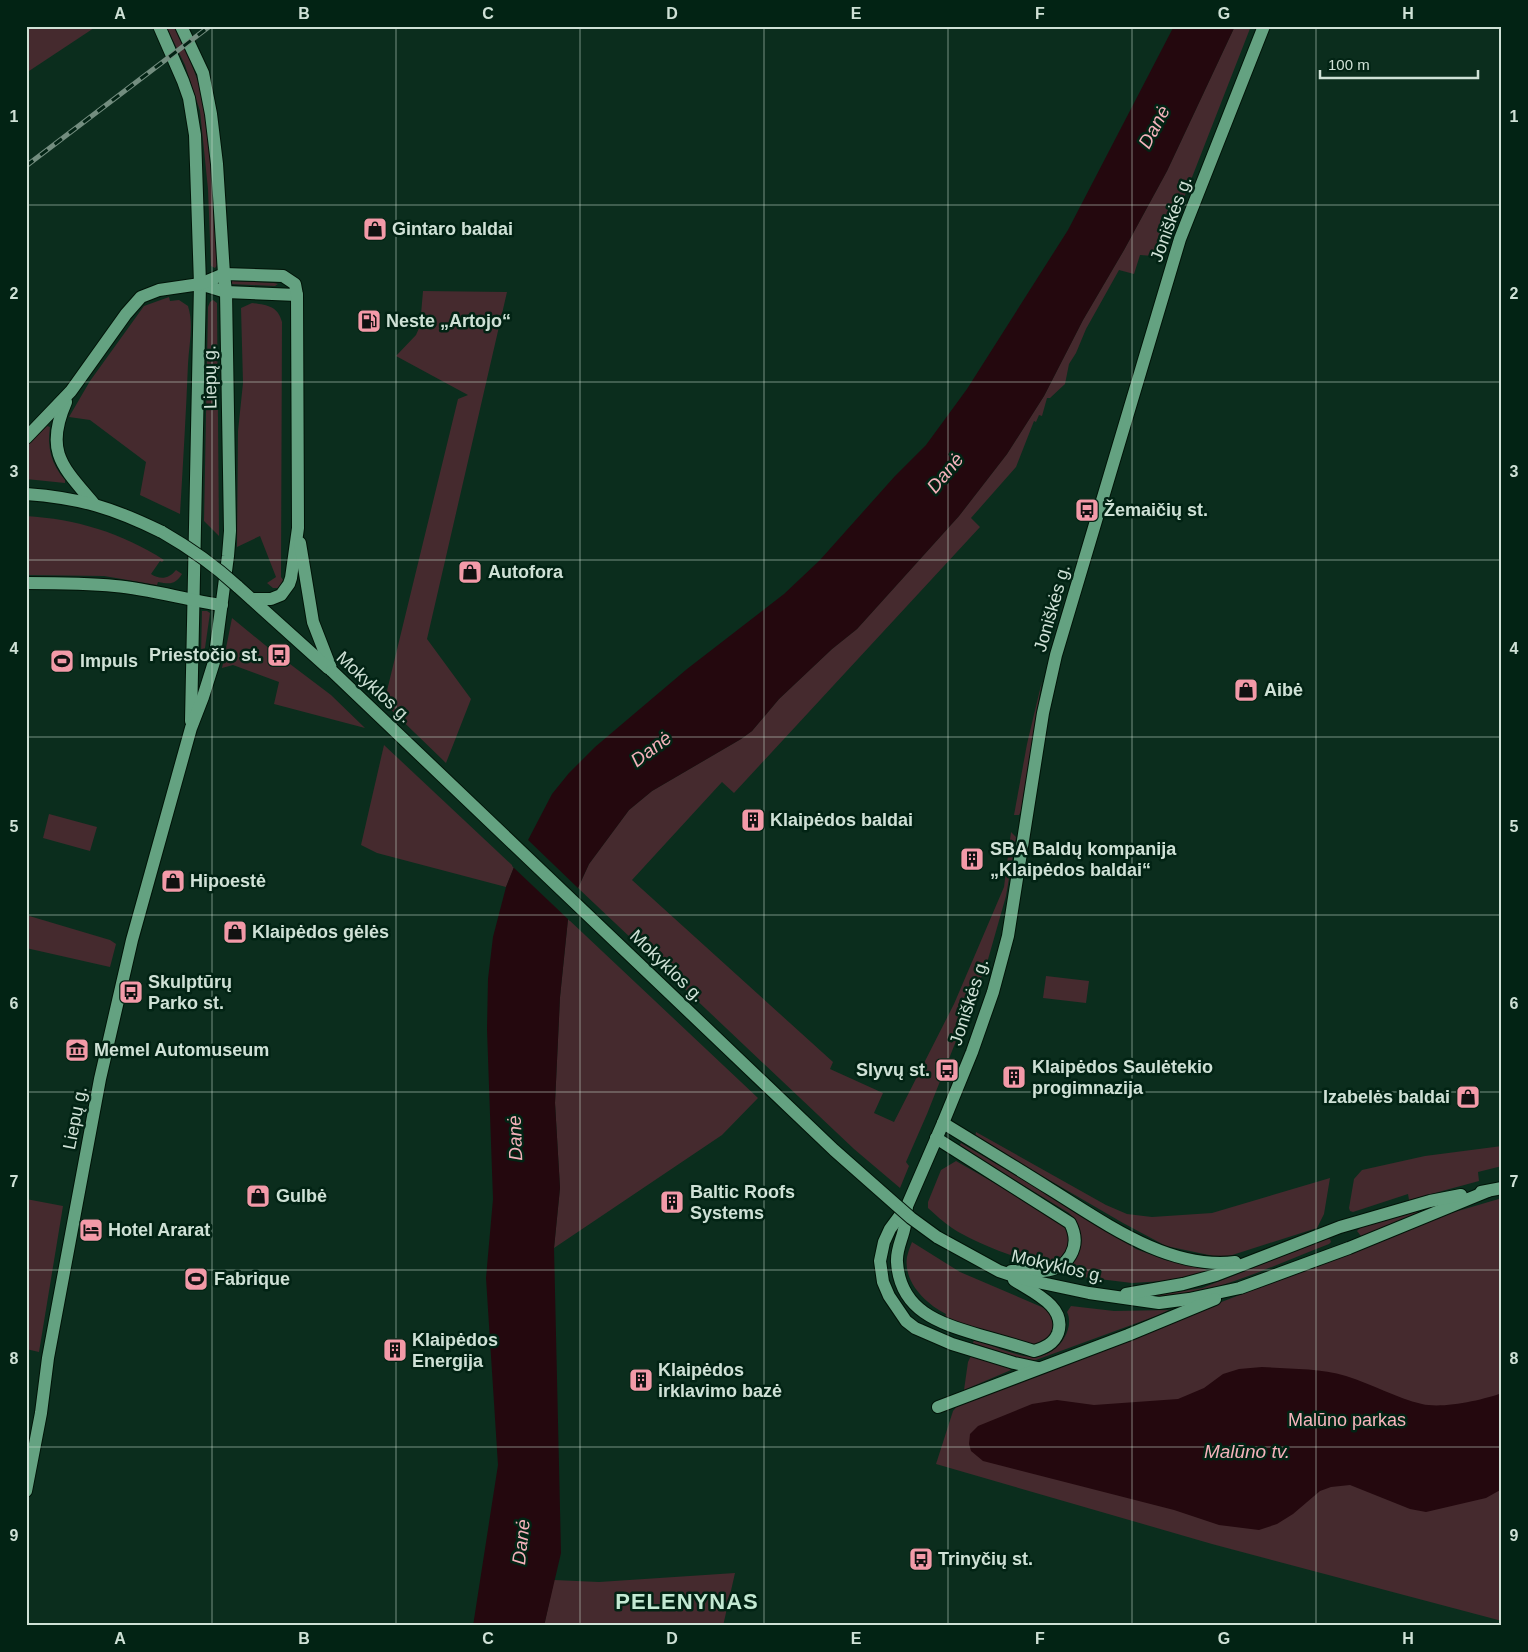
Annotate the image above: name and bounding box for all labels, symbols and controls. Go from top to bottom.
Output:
text: A [114,5,126,22]
text: B [298,5,310,22]
text: C [482,5,494,22]
text: D [666,5,678,22]
text: E [851,5,862,22]
text: F [1035,5,1045,22]
text: G [1218,5,1230,22]
text: H [1402,5,1414,22]
scale bar [1320,48,1478,80]
text: 100 m [1328,56,1370,73]
water label: Danė [1134,102,1174,152]
text: 1 [10,108,19,125]
text: 1 [1510,108,1519,125]
street label: Joniškės g. [1146,173,1196,265]
shop icon: Gintaro baldai [362,216,388,242]
place label: Gintaro baldai [392,219,513,239]
text: 2 [10,285,19,302]
text: 2 [1510,285,1519,302]
fuel station icon: Neste „Artojo“ [356,308,382,334]
place label: Neste „Artojo“ [386,311,511,331]
street label: Liepų g. [199,345,221,409]
water label: Danė [922,449,968,497]
text: 3 [10,463,19,480]
text: 3 [1510,463,1519,480]
bus stop icon: Žemaičių st. [1074,497,1100,523]
place label: Žemaičių st. [1104,499,1208,520]
shop icon: Autofora [457,559,483,585]
place label: Autofora [488,562,564,582]
street label: Joniškės g. [1030,562,1074,654]
text: 4 [10,640,19,657]
text: 4 [1510,640,1519,657]
bus stop icon: Priestočio st. [266,642,292,668]
place label: Priestočio st. [149,645,262,665]
street label: Mokyklos g. [332,647,416,727]
sports icon: Impuls [49,648,75,674]
place label: Impuls [80,651,138,671]
shop icon: Aibė [1233,677,1259,703]
place label: Aibė [1264,680,1303,700]
water label: Danė [627,727,675,771]
building icon: Klaipėdos baldai [740,807,766,833]
place label: Klaipėdos baldai [770,810,913,830]
text: 5 [10,818,19,835]
text: 5 [1510,818,1519,835]
place label: SBA Baldų kompanija „Klaipėdos baldai“ [990,839,1177,880]
building icon: SBA Baldų kompanija „Klaipėdos baldai“ [959,846,985,872]
shop icon: Hipoestė [160,868,186,894]
place label: Hipoestė [190,871,266,891]
shop icon: Klaipėdos gėlės [222,919,248,945]
place label: Klaipėdos gėlės [252,922,389,942]
street label: Mokyklos g. [626,926,708,1006]
street label: Joniškės g. [946,956,992,1048]
place label: Skulptūrų Parko st. [148,972,232,1013]
bus stop icon: Skulptūrų Parko st. [118,979,144,1005]
text: 6 [10,995,19,1012]
text: 6 [1510,995,1519,1012]
museum icon: Memel Automuseum [64,1037,90,1063]
place label: Memel Automuseum [94,1040,269,1060]
bus stop icon: Slyvų st. [934,1057,960,1083]
place label: Klaipėdos Saulėtekio progimnazija [1032,1057,1213,1098]
place label: Slyvų st. [856,1060,930,1080]
building icon: Klaipėdos Saulėtekio progimnazija [1001,1064,1027,1090]
shop icon: Izabelės baldai [1455,1084,1481,1110]
street label: Liepų g. [59,1085,91,1151]
place label: Izabelės baldai [1323,1087,1450,1107]
water label: Danė [504,1115,526,1161]
text: 7 [10,1173,19,1190]
text: 7 [1510,1173,1519,1190]
place label: Baltic Roofs Systems [690,1182,795,1223]
shop icon: Gulbė [245,1183,271,1209]
place label: Gulbė [276,1186,327,1206]
building icon: Baltic Roofs Systems [659,1189,685,1215]
hotel icon: Hotel Ararat [78,1217,104,1243]
place label: Hotel Ararat [108,1220,210,1240]
street label: Mokyklos g. [1009,1246,1107,1286]
sports icon: Fabrique [183,1266,209,1292]
place label: Fabrique [214,1269,290,1289]
place label: Klaipėdos Energija [412,1330,498,1371]
building icon: Klaipėdos Energija [382,1337,408,1363]
text: 8 [10,1350,19,1367]
text: 8 [1510,1350,1519,1367]
place label: Klaipėdos irklavimo bazė [658,1360,782,1401]
building icon: Klaipėdos irklavimo bazė [628,1367,654,1393]
park label: Malūno parkas [1288,1410,1406,1430]
water label: Malūno tv. [1204,1441,1290,1462]
water label: Danė [508,1518,534,1566]
text: 9 [10,1527,19,1544]
text: 9 [1510,1527,1519,1544]
bus stop icon: Trinyčių st. [908,1546,934,1572]
place label: Trinyčių st. [938,1549,1033,1569]
district label: PELENYNAS [615,1589,759,1614]
text: A [114,1630,126,1647]
text: B [298,1630,310,1647]
text: C [482,1630,494,1647]
text: D [666,1630,678,1647]
text: E [851,1630,862,1647]
text: F [1035,1630,1045,1647]
text: G [1218,1630,1230,1647]
text: H [1402,1630,1414,1647]

